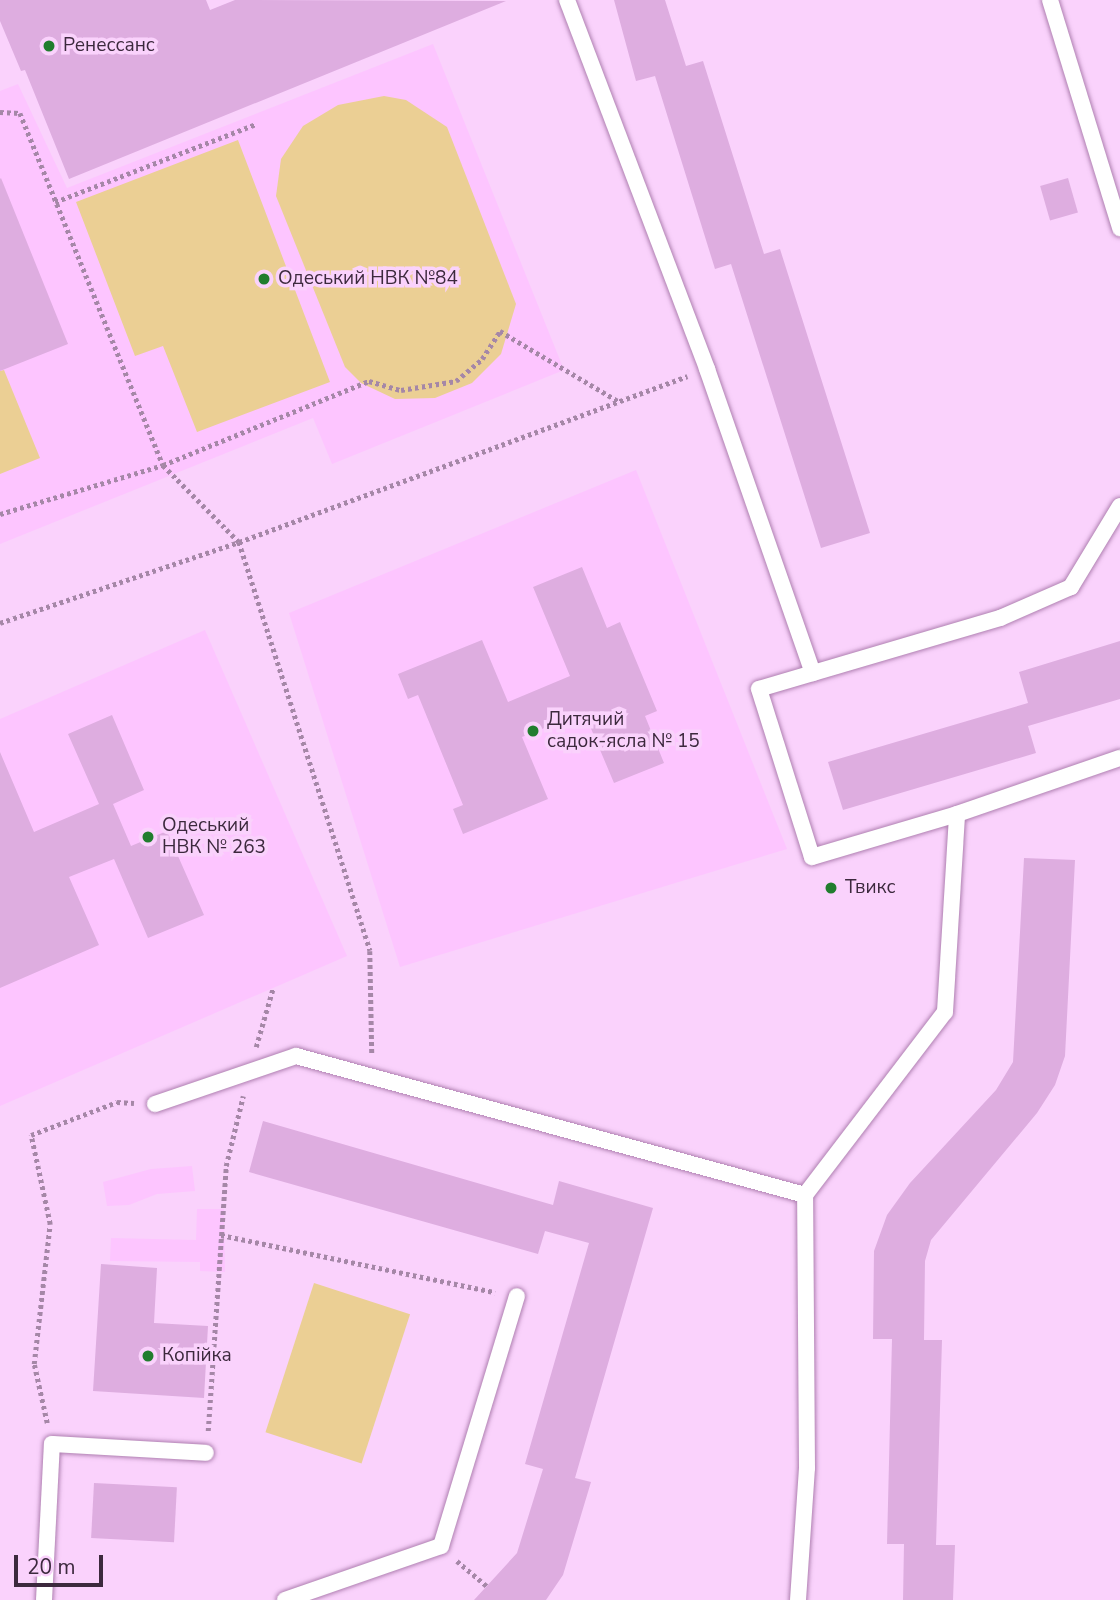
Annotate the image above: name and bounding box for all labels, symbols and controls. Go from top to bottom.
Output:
place label: Ренессанс [63,35,155,57]
marker: Ренессанс [41,38,57,54]
place label: Одеський НВК №84 [278,268,458,290]
marker: Одеський НВК №84 [256,271,272,287]
place label: Дитячий садок-ясла № 15 [547,709,700,753]
marker: Дитячий садок-ясла № 15 [525,723,541,739]
place label: Одеський НВК № 263 [162,815,266,859]
marker: Одеський НВК № 263 [140,829,156,845]
place label: Твикс [845,877,895,899]
marker: Твикс [823,880,839,896]
place label: Копійка [162,1345,232,1367]
marker: Копійка [140,1348,156,1364]
scale bar [18,1540,107,1584]
text: 20 m [27,1553,76,1581]

